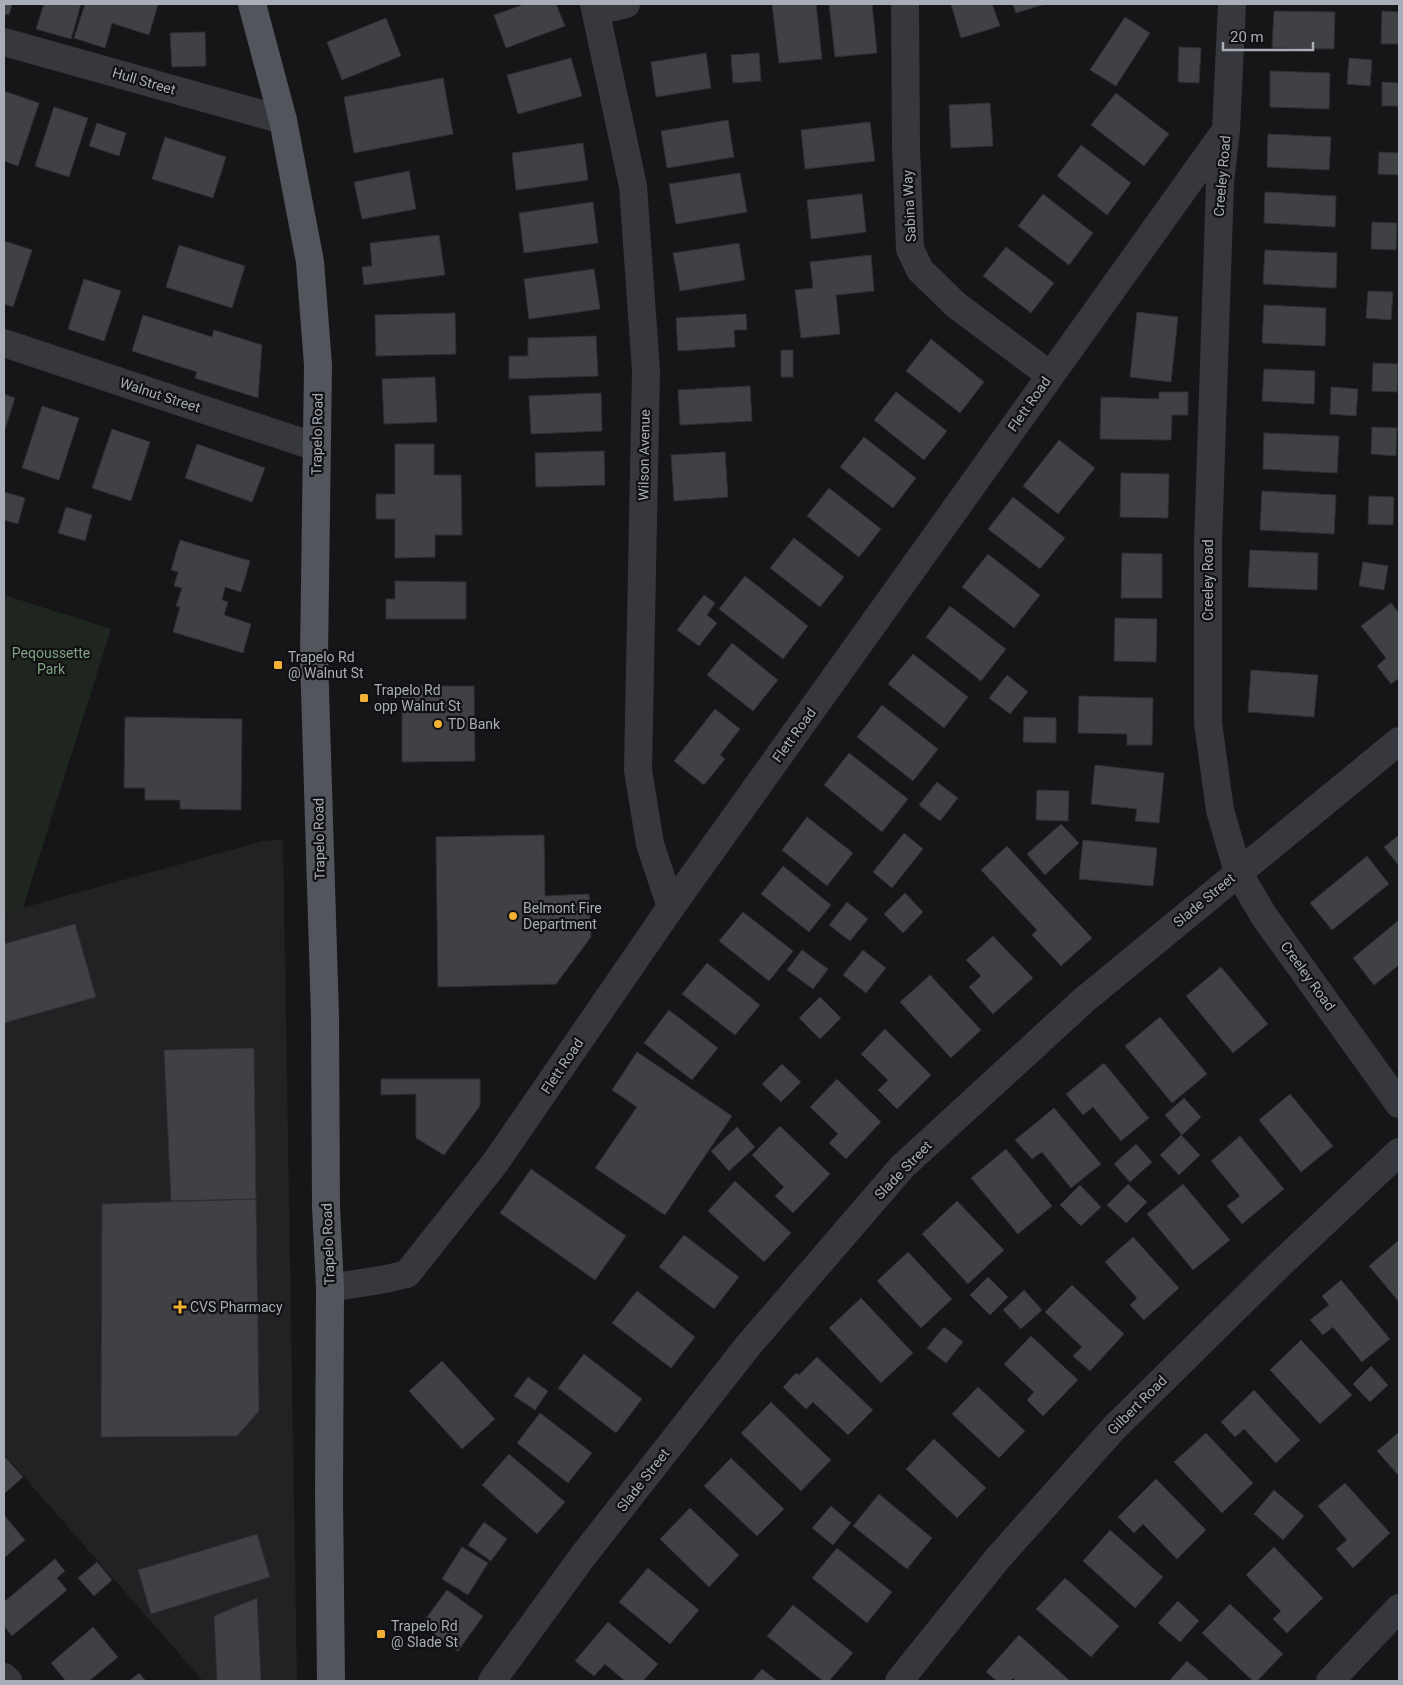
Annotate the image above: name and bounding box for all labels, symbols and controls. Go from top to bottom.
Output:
scale bar [1223,20,1313,52]
text: 20 m [1230,28,1264,46]
street label: Hull Street [111,64,178,98]
street label: Creeley Road [1210,135,1234,217]
street label: Sabina Way [899,169,919,243]
street label: Flett Road [1004,373,1054,435]
street label: Walnut Street [118,374,203,416]
street label: Trapelo Road [308,393,326,475]
street label: Wilson Avenue [635,409,653,501]
street label: Creeley Road [1200,539,1216,621]
park label: Peqoussette Park [12,645,90,677]
place label: Trapelo Rd @ Walnut St [288,649,364,681]
marker: Trapelo Rd @ Walnut St [272,659,284,671]
place label: Trapelo Rd opp Walnut St [374,682,461,714]
marker: Trapelo Rd opp Walnut St [358,692,370,704]
street label: Flett Road [769,705,819,765]
place label: TD Bank [448,716,501,732]
marker: TD Bank [432,718,444,730]
street label: Trapelo Road [310,798,328,880]
street label: Slade Street [1170,869,1238,930]
place label: Belmont Fire Department [523,900,602,932]
marker: Belmont Fire Department [507,910,519,922]
street label: Creeley Road [1278,938,1338,1014]
street label: Flett Road [538,1035,586,1097]
street label: Slade Street [871,1137,935,1203]
street label: Trapelo Road [319,1203,337,1285]
place label: CVS Pharmacy [190,1299,283,1315]
marker: CVS Pharmacy [174,1301,186,1313]
street label: Gilbert Road [1104,1372,1170,1438]
street label: Slade Street [614,1445,673,1515]
place label: Trapelo Rd @ Slade St [391,1618,458,1650]
marker: Trapelo Rd @ Slade St [375,1628,387,1640]

